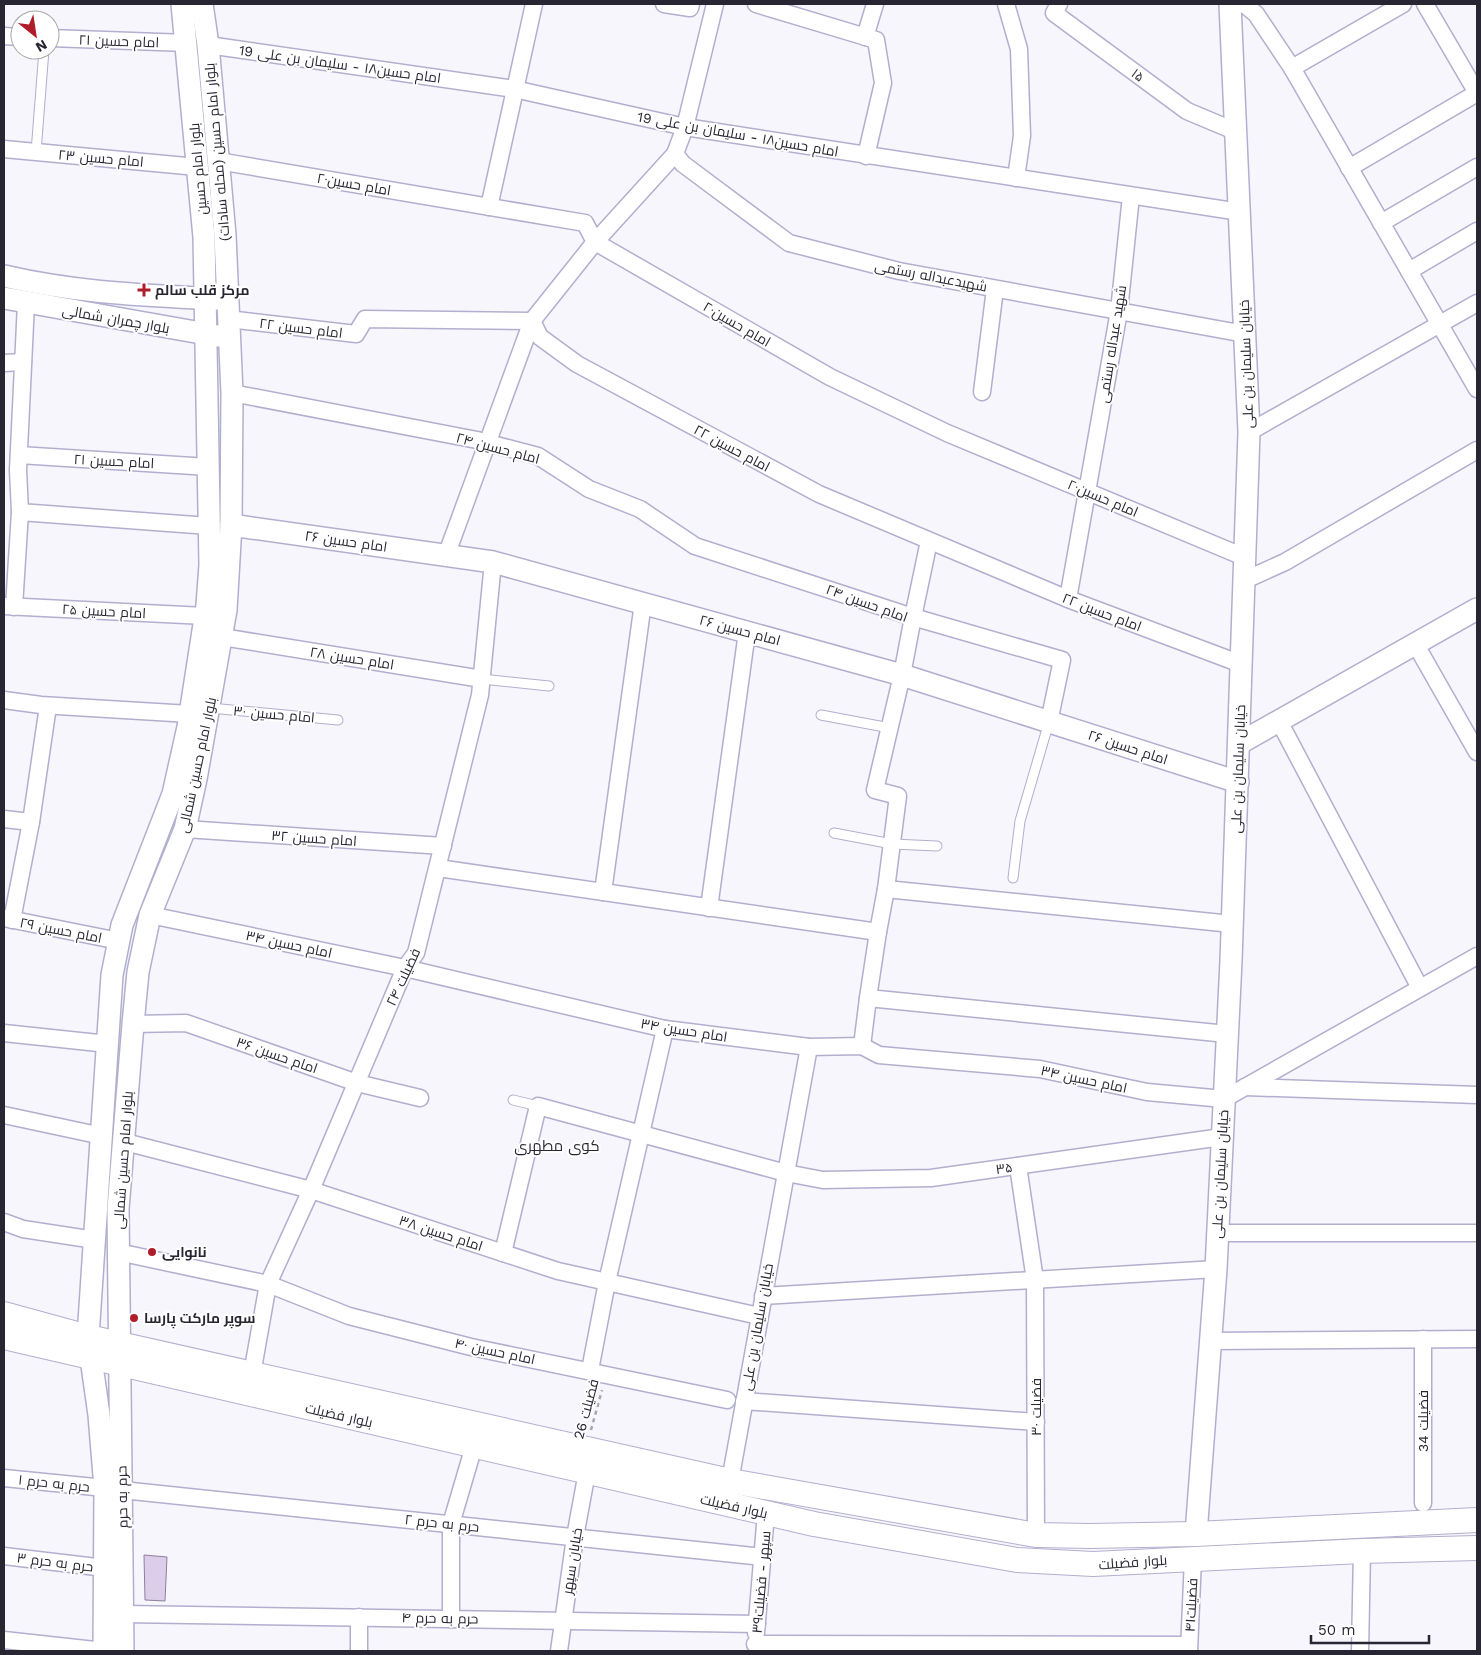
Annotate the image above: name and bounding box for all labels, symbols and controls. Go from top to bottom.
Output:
north arrow [10,10,60,60]
street label: امام حسین ۲۱ [78,32,160,52]
text: N [33,37,50,56]
street label: امام حسین۱۸ - سلیمان بن علی 19 [238,42,442,88]
street label: بلوار امام حسین (محله سادات) [201,62,235,242]
street label: ۱۵ [1128,65,1148,85]
street label: امام حسین۱۸ - سلیمان بن علی 19 [636,108,840,162]
street label: بلوار امام حسین [186,122,212,216]
street label: امام حسین ۲۳ [57,146,144,172]
street label: امام حسین۲۰ [315,170,392,200]
street label: شهیدعبداله رستمی [874,257,988,295]
place label: مرکز قلب سالم [155,282,249,300]
marker: مرکز قلب سالم [137,283,151,297]
street label: شهید عبداله رستمی [1095,284,1129,404]
street label: امام حسین۲۰ [700,298,773,351]
street label: خیابان سلیمان بن علی [1236,299,1256,429]
street label: بلوار چمران شمالی [61,302,171,338]
street label: امام حسین ۲۲ [258,315,344,343]
street label: امام حسین ۲۲ [690,421,773,476]
street label: امام حسین ۲۴ [454,429,541,469]
street label: امام حسین ۲۱ [73,451,155,473]
street label: امام حسین۲۰ [1065,476,1141,522]
street label: امام حسین ۲۶ [304,527,388,557]
street label: امام حسین ۲۴ [823,581,910,627]
street label: امام حسین ۲۲ [1059,590,1144,636]
street label: امام حسین ۲۵ [62,601,146,623]
street label: امام حسین ۲۶ [697,612,782,650]
street label: امام حسین ۲۸ [308,643,395,675]
street label: بلوار امام حسین شمالی [175,696,221,835]
street label: امام حسین ۳۰ [232,702,315,728]
street label: خیابان سلیمان بن علی [1228,704,1248,834]
street label: امام حسین ۲۶ [1085,727,1170,769]
street label: امام حسین ۳۲ [271,827,357,851]
street label: امام حسین ۲۹ [18,914,104,948]
street label: امام حسین ۳۴ [244,927,334,963]
street label: فضیلت ۲۴ [383,946,423,1008]
street label: امام حسین ۳۴ [639,1015,729,1047]
street label: امام حسین ۳۶ [234,1034,320,1078]
street label: امام حسین ۳۴ [1039,1062,1129,1098]
street label: بلوار امام حسین شمالی [110,1090,138,1230]
street label: خیابان سلیمان بن علی [1209,1109,1231,1239]
district label: کوی مطهری [514,1137,600,1156]
street label: ۳۵ [994,1159,1014,1177]
street label: امام حسین ۳۸ [396,1212,485,1256]
place label: نانوایی [162,1244,207,1261]
marker: نانوایی [146,1246,158,1258]
street label: خیابان سلیمان بن علی [738,1262,776,1392]
place label: سوپر مارکت پارسا [144,1310,255,1329]
marker: سوپر مارکت پارسا [128,1312,140,1324]
street label: امام حسین ۴۰ [453,1335,537,1369]
street label: فضیلت 26 [570,1377,602,1441]
street label: فضیلت ۳۰ [1028,1378,1044,1436]
street label: فضیلت 34 [1415,1390,1431,1452]
street label: بلوار فضیلت [304,1399,374,1431]
street label: حرم به حرم [113,1465,133,1529]
street label: حرم به حرم ۱ [17,1471,91,1497]
street label: بلوار فضیلت [699,1490,769,1522]
street label: حرم به حرم ۲ [404,1511,480,1537]
street label: خیابان سپهر [559,1527,587,1597]
street label: سپهر - فضیلت۳۹ [749,1530,775,1634]
street label: حرم به حرم ۳ [16,1549,94,1577]
street label: بلوار فضیلت [1098,1552,1168,1572]
street label: فضیلت۴۱ [1182,1578,1200,1632]
street label: حرم به حرم ۴ [401,1609,479,1629]
scale bar [1311,1612,1428,1644]
text: 50 m [1318,1621,1355,1639]

